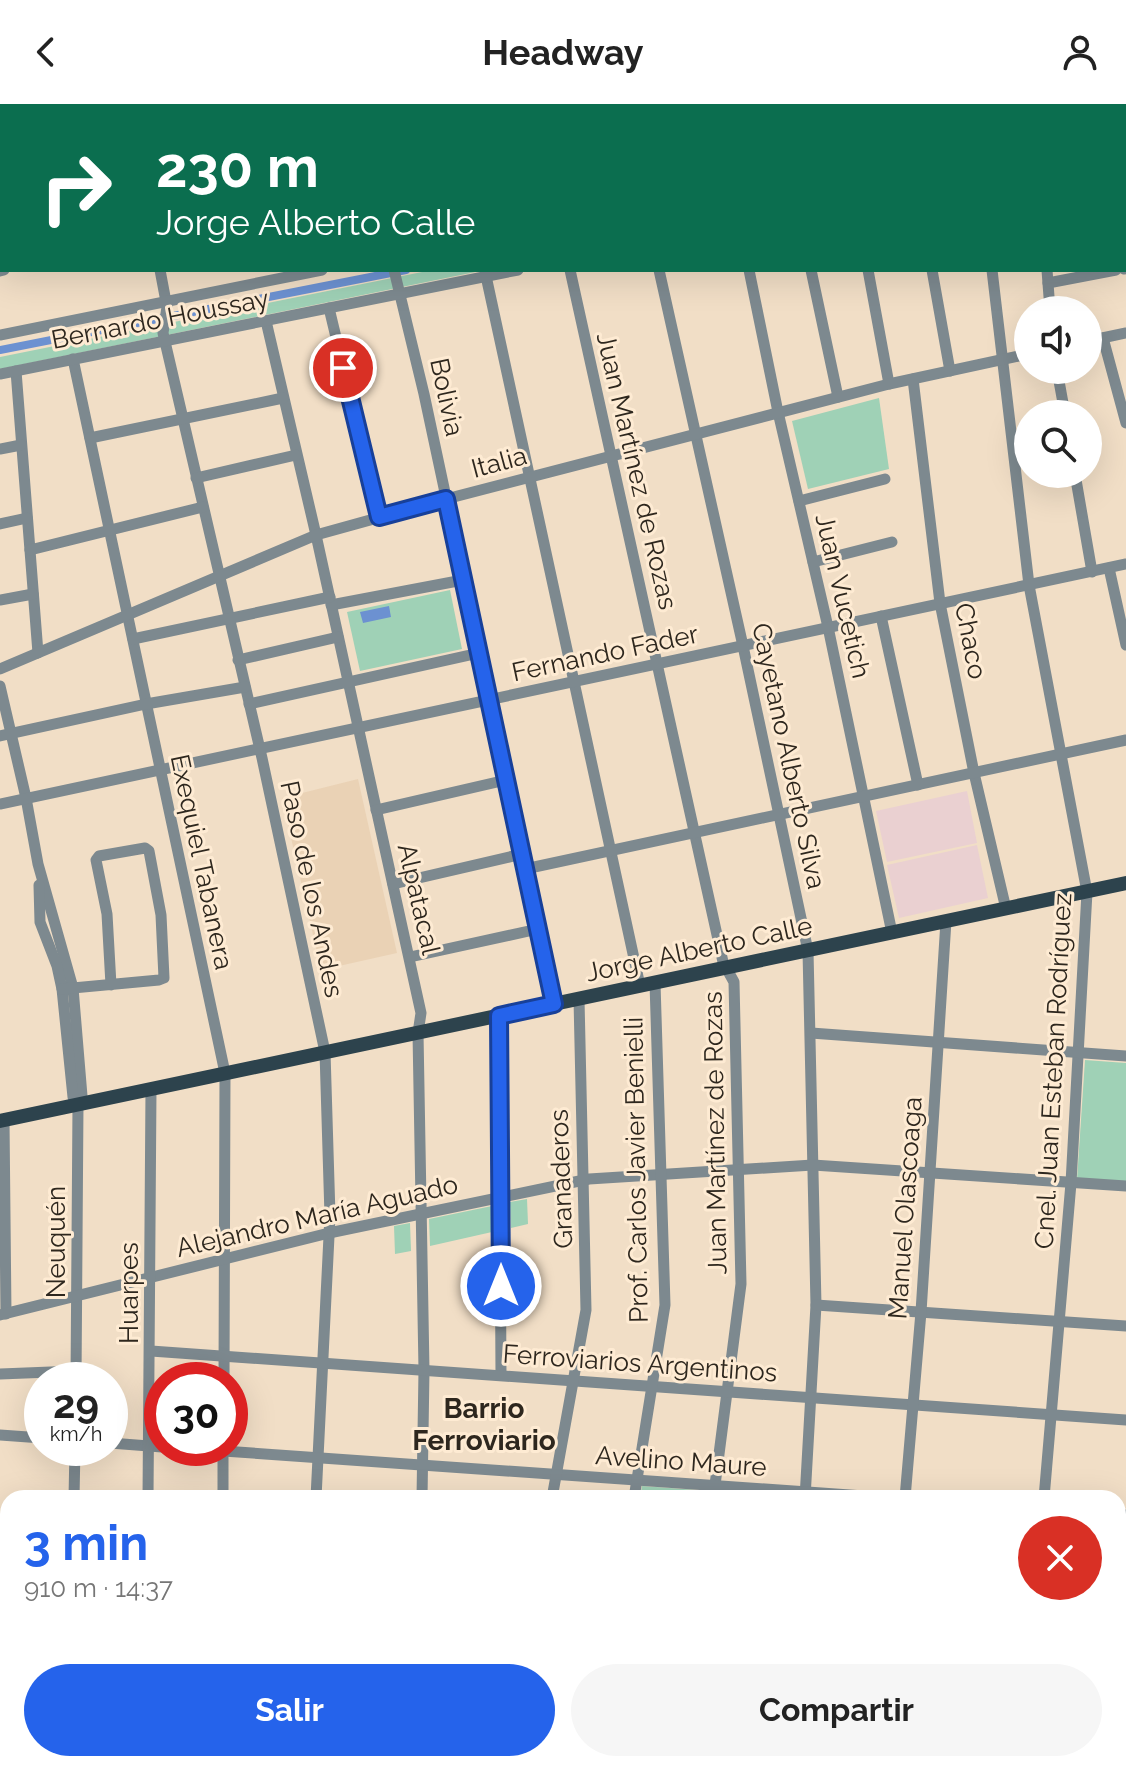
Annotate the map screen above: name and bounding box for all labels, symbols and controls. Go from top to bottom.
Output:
icon: back [24,30,68,74]
icon: person [1058,30,1102,74]
text: Headway [482,31,644,73]
text: 230 m [156,134,319,200]
icon: right [24,136,128,240]
text: Jorge Alberto Calle [156,201,475,243]
street label: Bernardo Houssay [49,283,271,355]
map controls [1014,296,1102,488]
button: sound [1014,296,1102,384]
street label: Juan Martínez de Rozas [591,330,683,612]
pin [309,334,377,402]
icon: arrive [321,346,365,390]
street label: Bolivia [424,355,470,439]
button: search [1014,400,1102,488]
street label: Italia [468,440,530,484]
street label: Juan Vucetich [809,511,877,681]
street label: Chaco [949,600,993,682]
street label: Fernando Fader [509,619,701,687]
street label: Cayetano Alberto Silva [746,620,832,892]
street label: Exequiel Tabanera [165,752,239,972]
street label: Paso de los Andes [274,778,350,1000]
street label: Alpatacal [392,840,447,958]
street label: Cnel. Juan Esteban Rodríguez [1029,892,1077,1250]
street label: Jorge Alberto Calle [583,910,815,988]
street label: Juan Martínez de Rozas [698,991,732,1275]
street label: Prof. Carlos Javier Benielli [618,1017,654,1323]
street label: Manuel Olascoaga [882,1096,928,1320]
street label: Granaderos [544,1109,578,1249]
street label: Alejandro María Aguado [173,1169,461,1263]
street label: Neuquén [41,1186,71,1298]
street label: Huarpes [114,1242,144,1344]
position arrow [459,1244,543,1328]
street label: Ferroviarios Argentinos [502,1338,778,1388]
speed limit sign: 30 [144,1362,248,1466]
text: 29 [53,1380,99,1427]
district label: Barrio Ferroviario [412,1392,556,1457]
text: km/h [50,1422,102,1446]
street label: Avelino Maure [594,1440,768,1482]
text: 3 min [24,1515,148,1571]
button: close [1018,1516,1102,1600]
text: 910 m · 14:37 [24,1573,173,1603]
button: Salir [24,1664,555,1756]
button: Compartir [571,1664,1102,1756]

